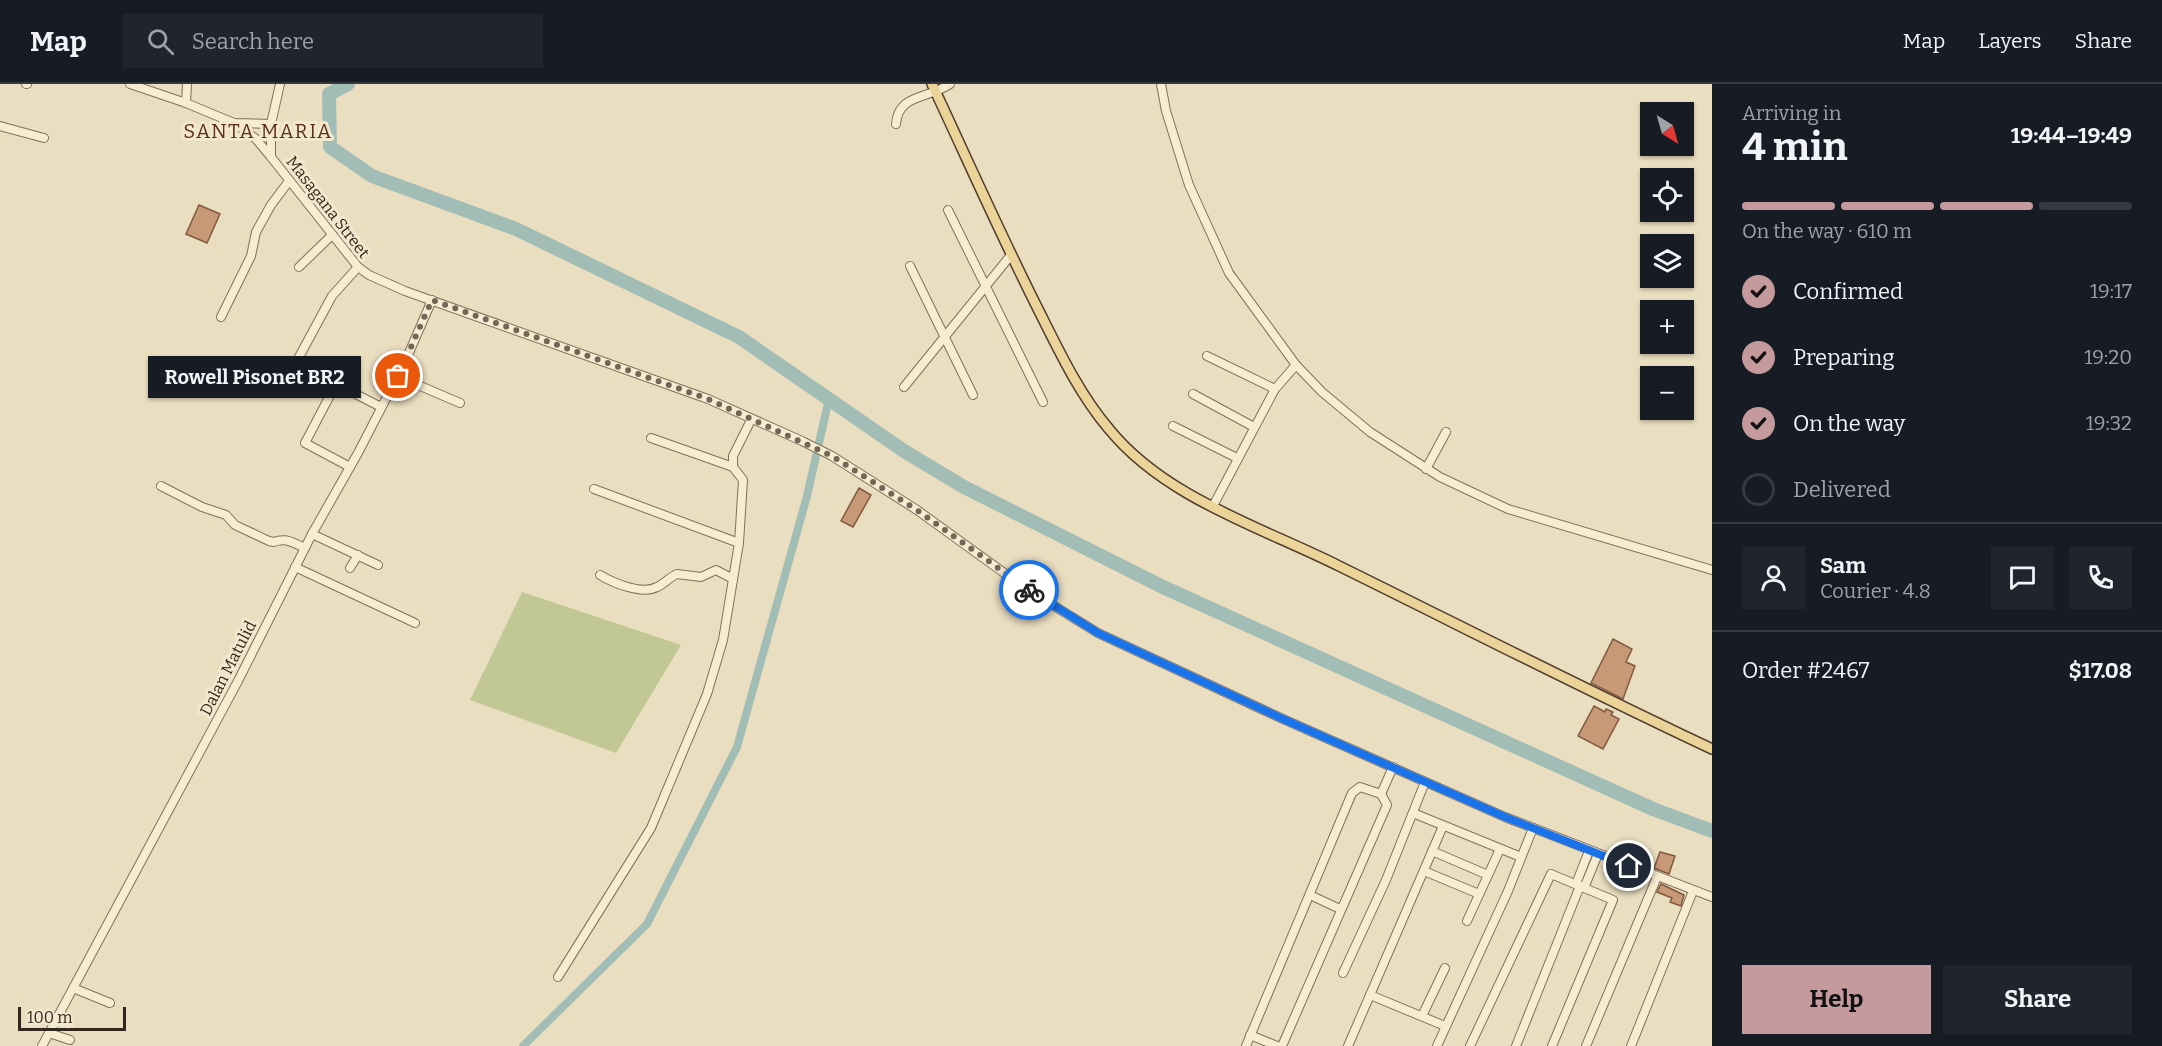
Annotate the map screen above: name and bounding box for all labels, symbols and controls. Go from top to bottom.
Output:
search box [123,14,543,68]
text: Map [30,25,87,58]
icon: search [144,25,177,58]
text: Search here [192,28,314,55]
text: Map [1903,28,1945,54]
text: Layers [1978,28,2042,54]
text: Share [2075,28,2132,54]
text: Arriving in [1742,101,1841,125]
north arrow [1640,102,1694,156]
map controls [1640,102,1694,420]
district label: SANTA MARIA [183,119,333,143]
text: 19:44–19:49 [2011,122,2132,149]
text: 4 min [1742,124,1848,170]
street label: Masagana Street [282,152,374,262]
button: locate [1640,168,1694,222]
text: On the way · 610 m [1742,219,1912,243]
button: layers [1640,234,1694,288]
icon: check [1742,275,1775,308]
text: Confirmed [1793,278,1903,305]
text: 19:17 [2090,279,2132,303]
button: + [1640,300,1694,354]
icon: check [1742,341,1775,374]
text: Preparing [1793,344,1895,371]
text: 19:20 [2084,345,2132,369]
pin [372,350,423,401]
callout: Rowell Pisonet BR2 [149,355,362,397]
icon: bag [381,359,414,392]
text: Rowell Pisonet BR2 [165,365,344,389]
button: − [1640,366,1694,420]
icon: check [1742,407,1775,440]
text: On the way [1793,410,1905,437]
text: 19:32 [2086,411,2132,435]
text: Delivered [1793,476,1891,503]
button: person [1742,546,1805,609]
button: chat [1991,546,2054,609]
button: phone [2069,546,2132,609]
text: Sam [1820,552,1866,579]
courier [999,560,1059,620]
icon: bike [1013,574,1046,607]
text: Courier · 4.8 [1820,579,1931,603]
street label: Dalan Matulid [196,617,260,719]
text: Order #2467 [1742,657,1870,684]
text: $17.08 [2068,657,2132,684]
pin [1603,840,1654,891]
icon: home [1612,849,1645,882]
button: Help [1742,965,1931,1034]
button: Share [1943,965,2132,1034]
scale bar [18,1004,126,1032]
text: 100 m [27,1008,72,1027]

